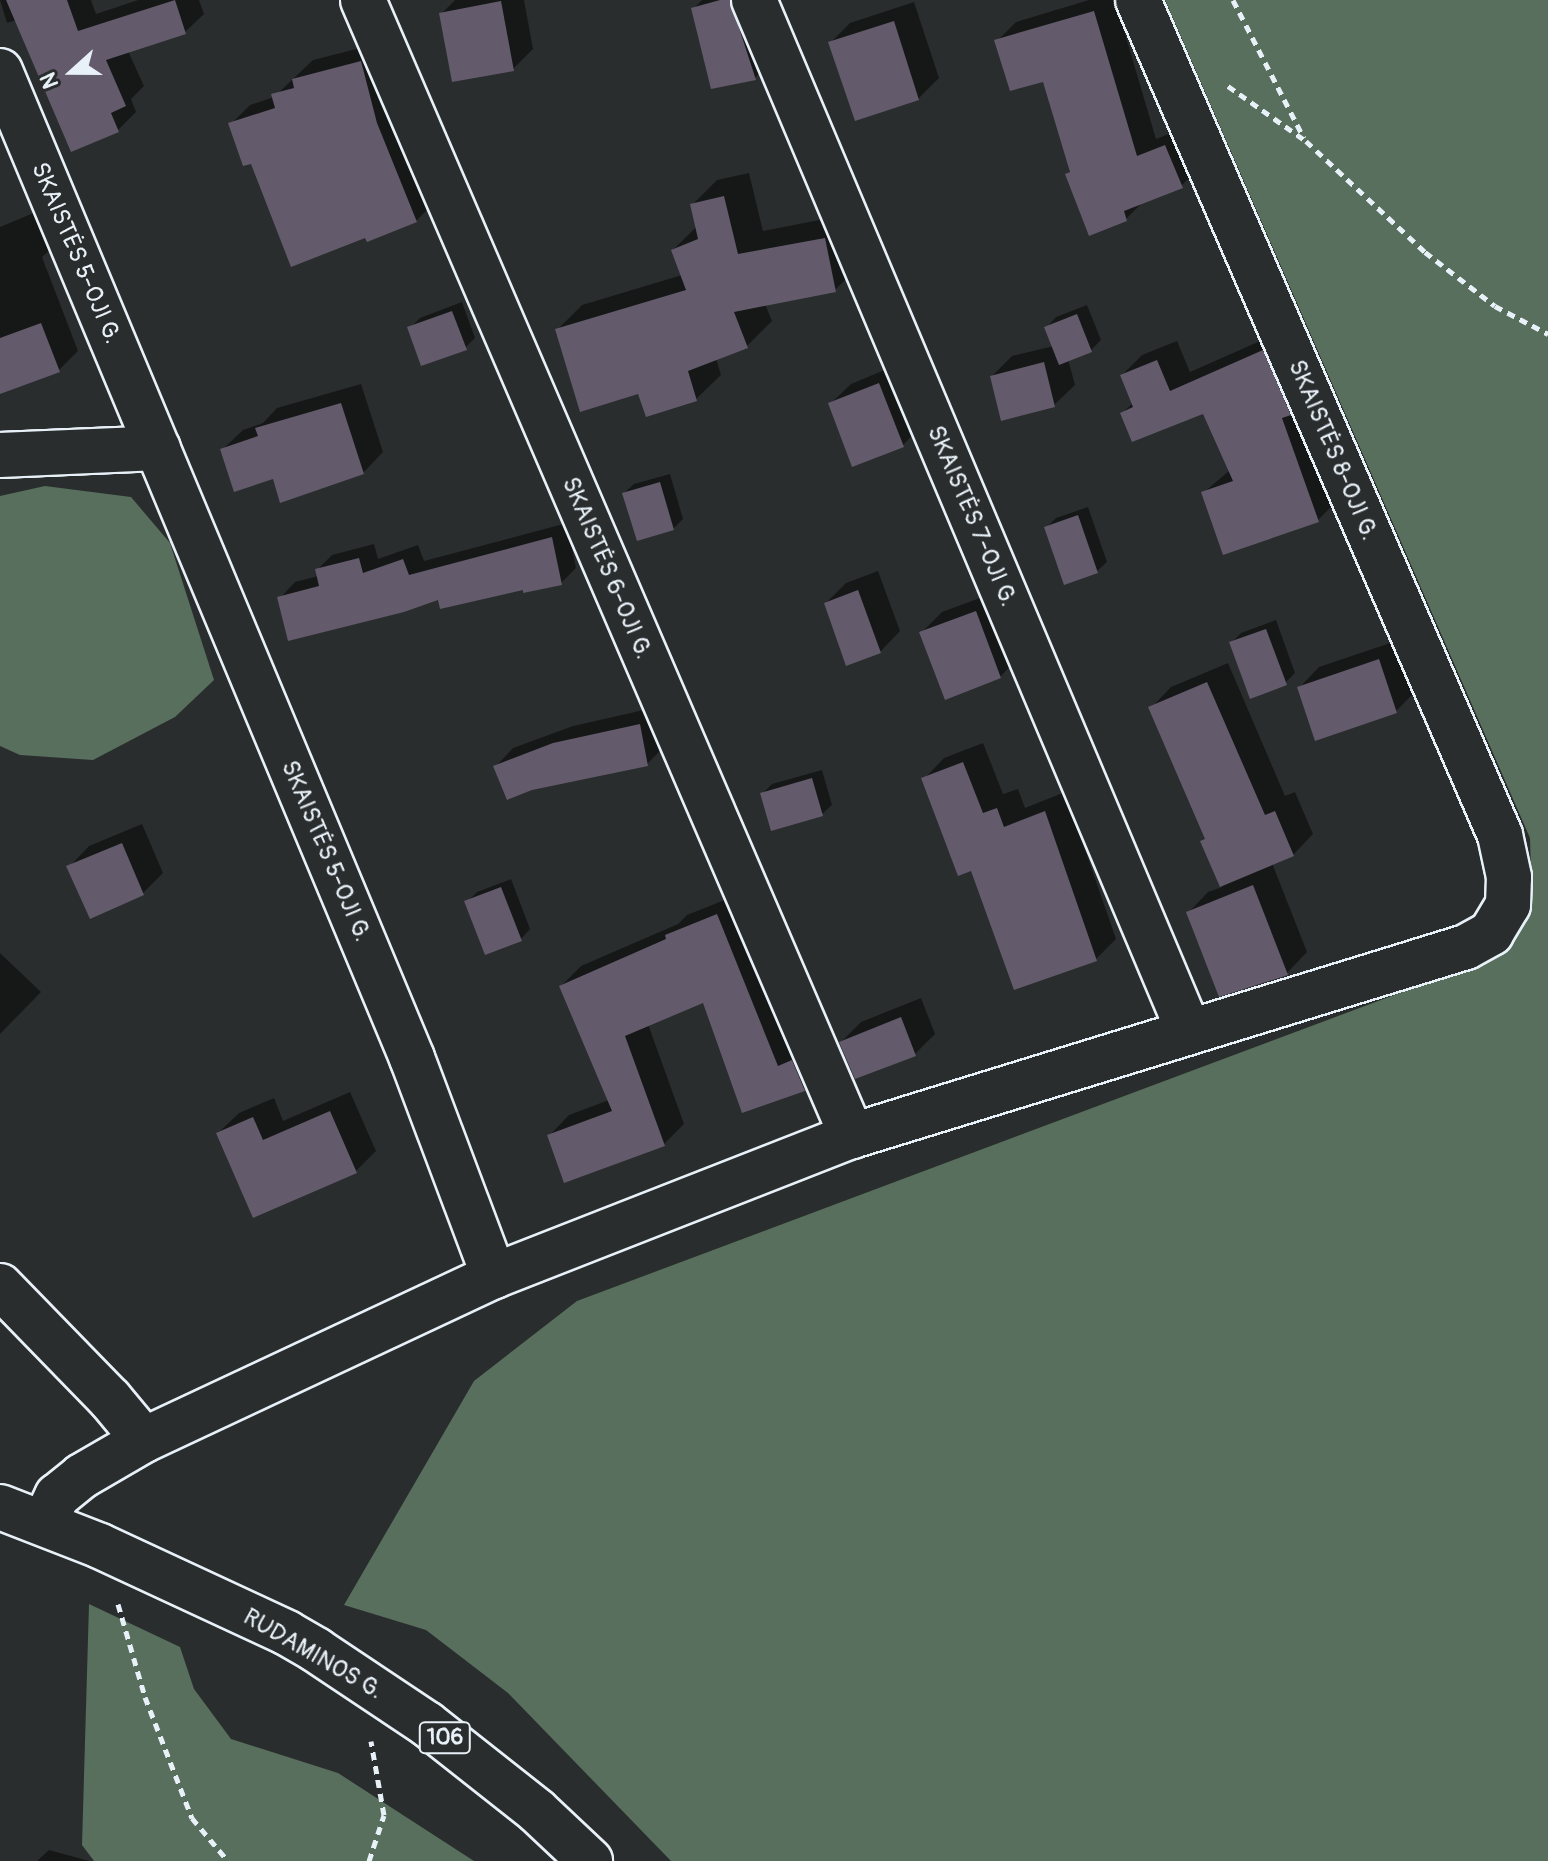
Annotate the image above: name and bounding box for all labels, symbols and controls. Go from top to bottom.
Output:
north arrow [32,32,112,112]
text: N [34,69,65,93]
street label: SKAISTĖS 5-OJI G. [25,158,127,348]
street label: SKAISTĖS 8-OJI G. [1282,356,1384,544]
street label: SKAISTĖS 7-OJI G. [921,421,1023,611]
street label: SKAISTĖS 6-OJI G. [556,473,658,663]
street label: SKAISTĖS 5-OJI G. [275,756,377,946]
street label: RUDAMINOS G. [238,1602,388,1706]
road number: 106 [417,1720,473,1756]

